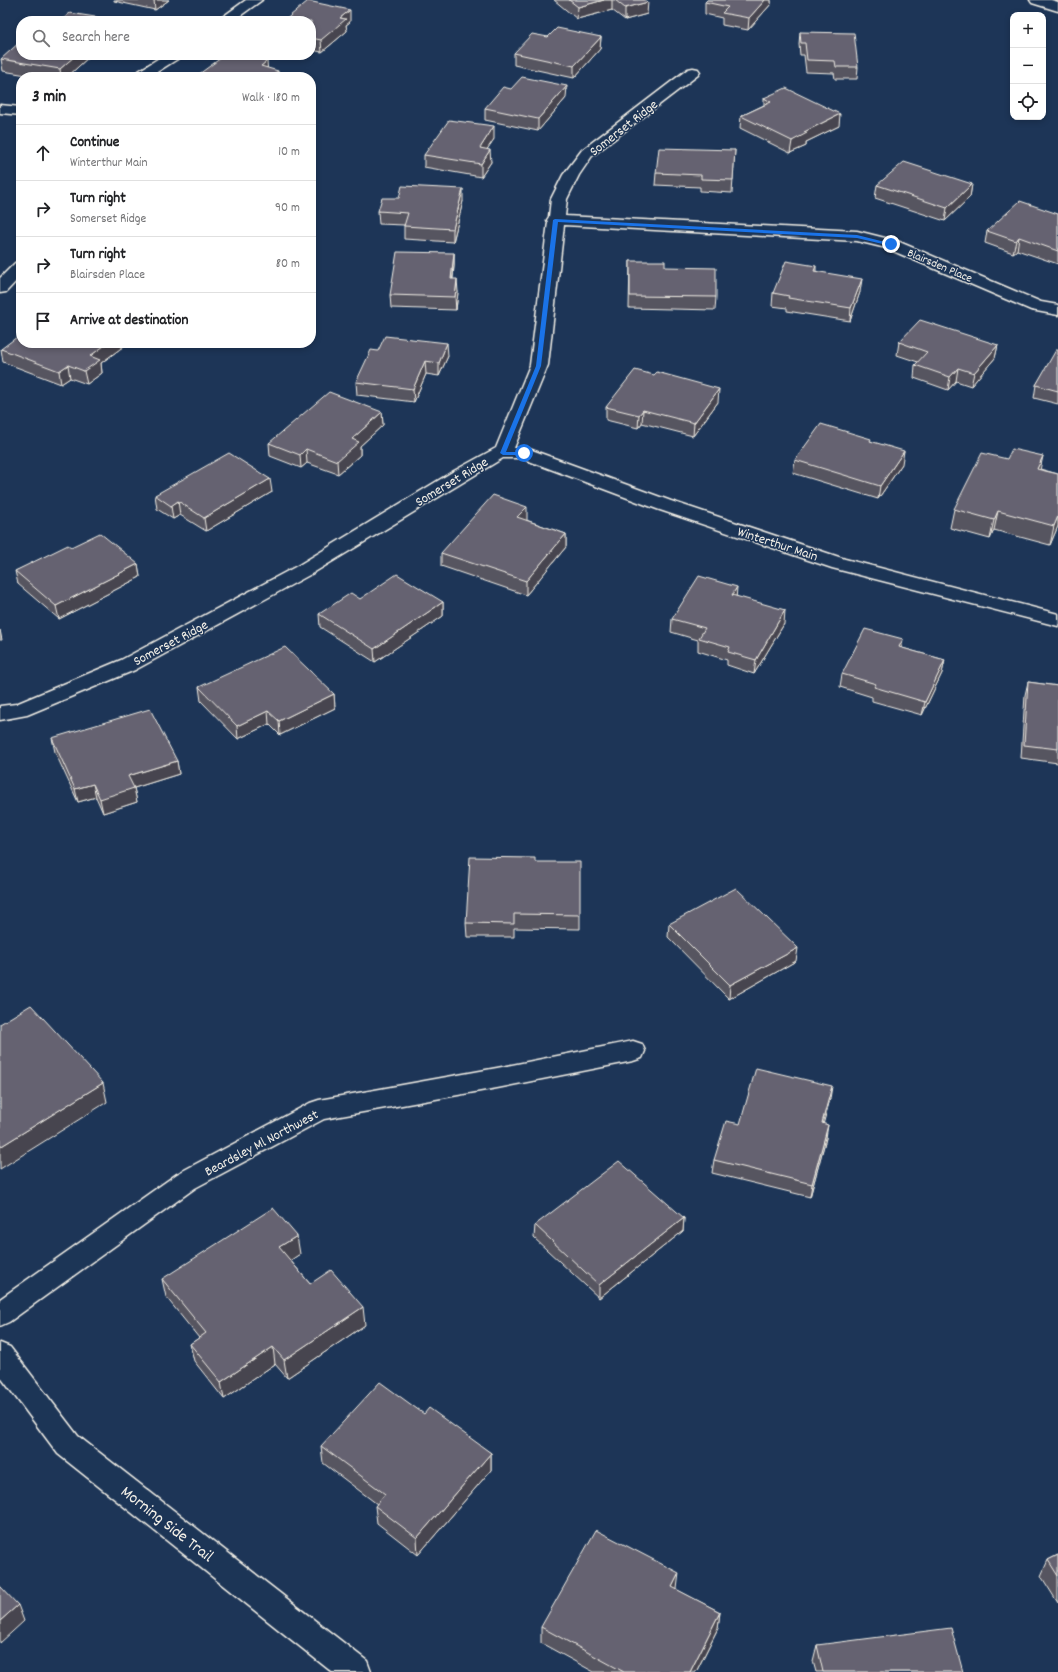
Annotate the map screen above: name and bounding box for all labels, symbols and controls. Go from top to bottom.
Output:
map controls [1010,12,1046,120]
button: + [1010,12,1046,48]
search box [16,16,316,60]
icon: search [30,27,52,49]
text: Search here [62,27,130,49]
button: − [1010,48,1046,84]
button: locate [1010,84,1046,120]
text: 3 min [32,86,66,110]
text: Walk · 180 m [242,89,300,108]
street label: Somerset Ridge [586,95,663,162]
text: Continue [70,132,119,154]
icon: ahead [32,142,54,164]
text: 10 m [278,143,300,162]
text: Winterthur Main [70,154,147,173]
text: Turn right [70,188,126,210]
icon: right [32,198,54,220]
text: 90 m [275,199,300,218]
text: Somerset Ridge [70,210,146,229]
route end [882,235,900,253]
text: Turn right [70,244,126,266]
street label: Blairsden Place [904,245,975,288]
icon: right [32,254,54,276]
text: 80 m [276,255,300,274]
text: Blairsden Place [70,266,145,285]
icon: arrive [32,310,54,332]
text: Arrive at destination [70,310,188,332]
route start [515,444,533,462]
street label: Somerset Ridge [412,453,492,512]
street label: Winterthur Main [735,523,820,567]
street label: Somerset Ridge [130,616,212,672]
street label: Beardsley Ml Northwest [201,1105,322,1182]
street label: Morning Side Trail [115,1481,218,1569]

